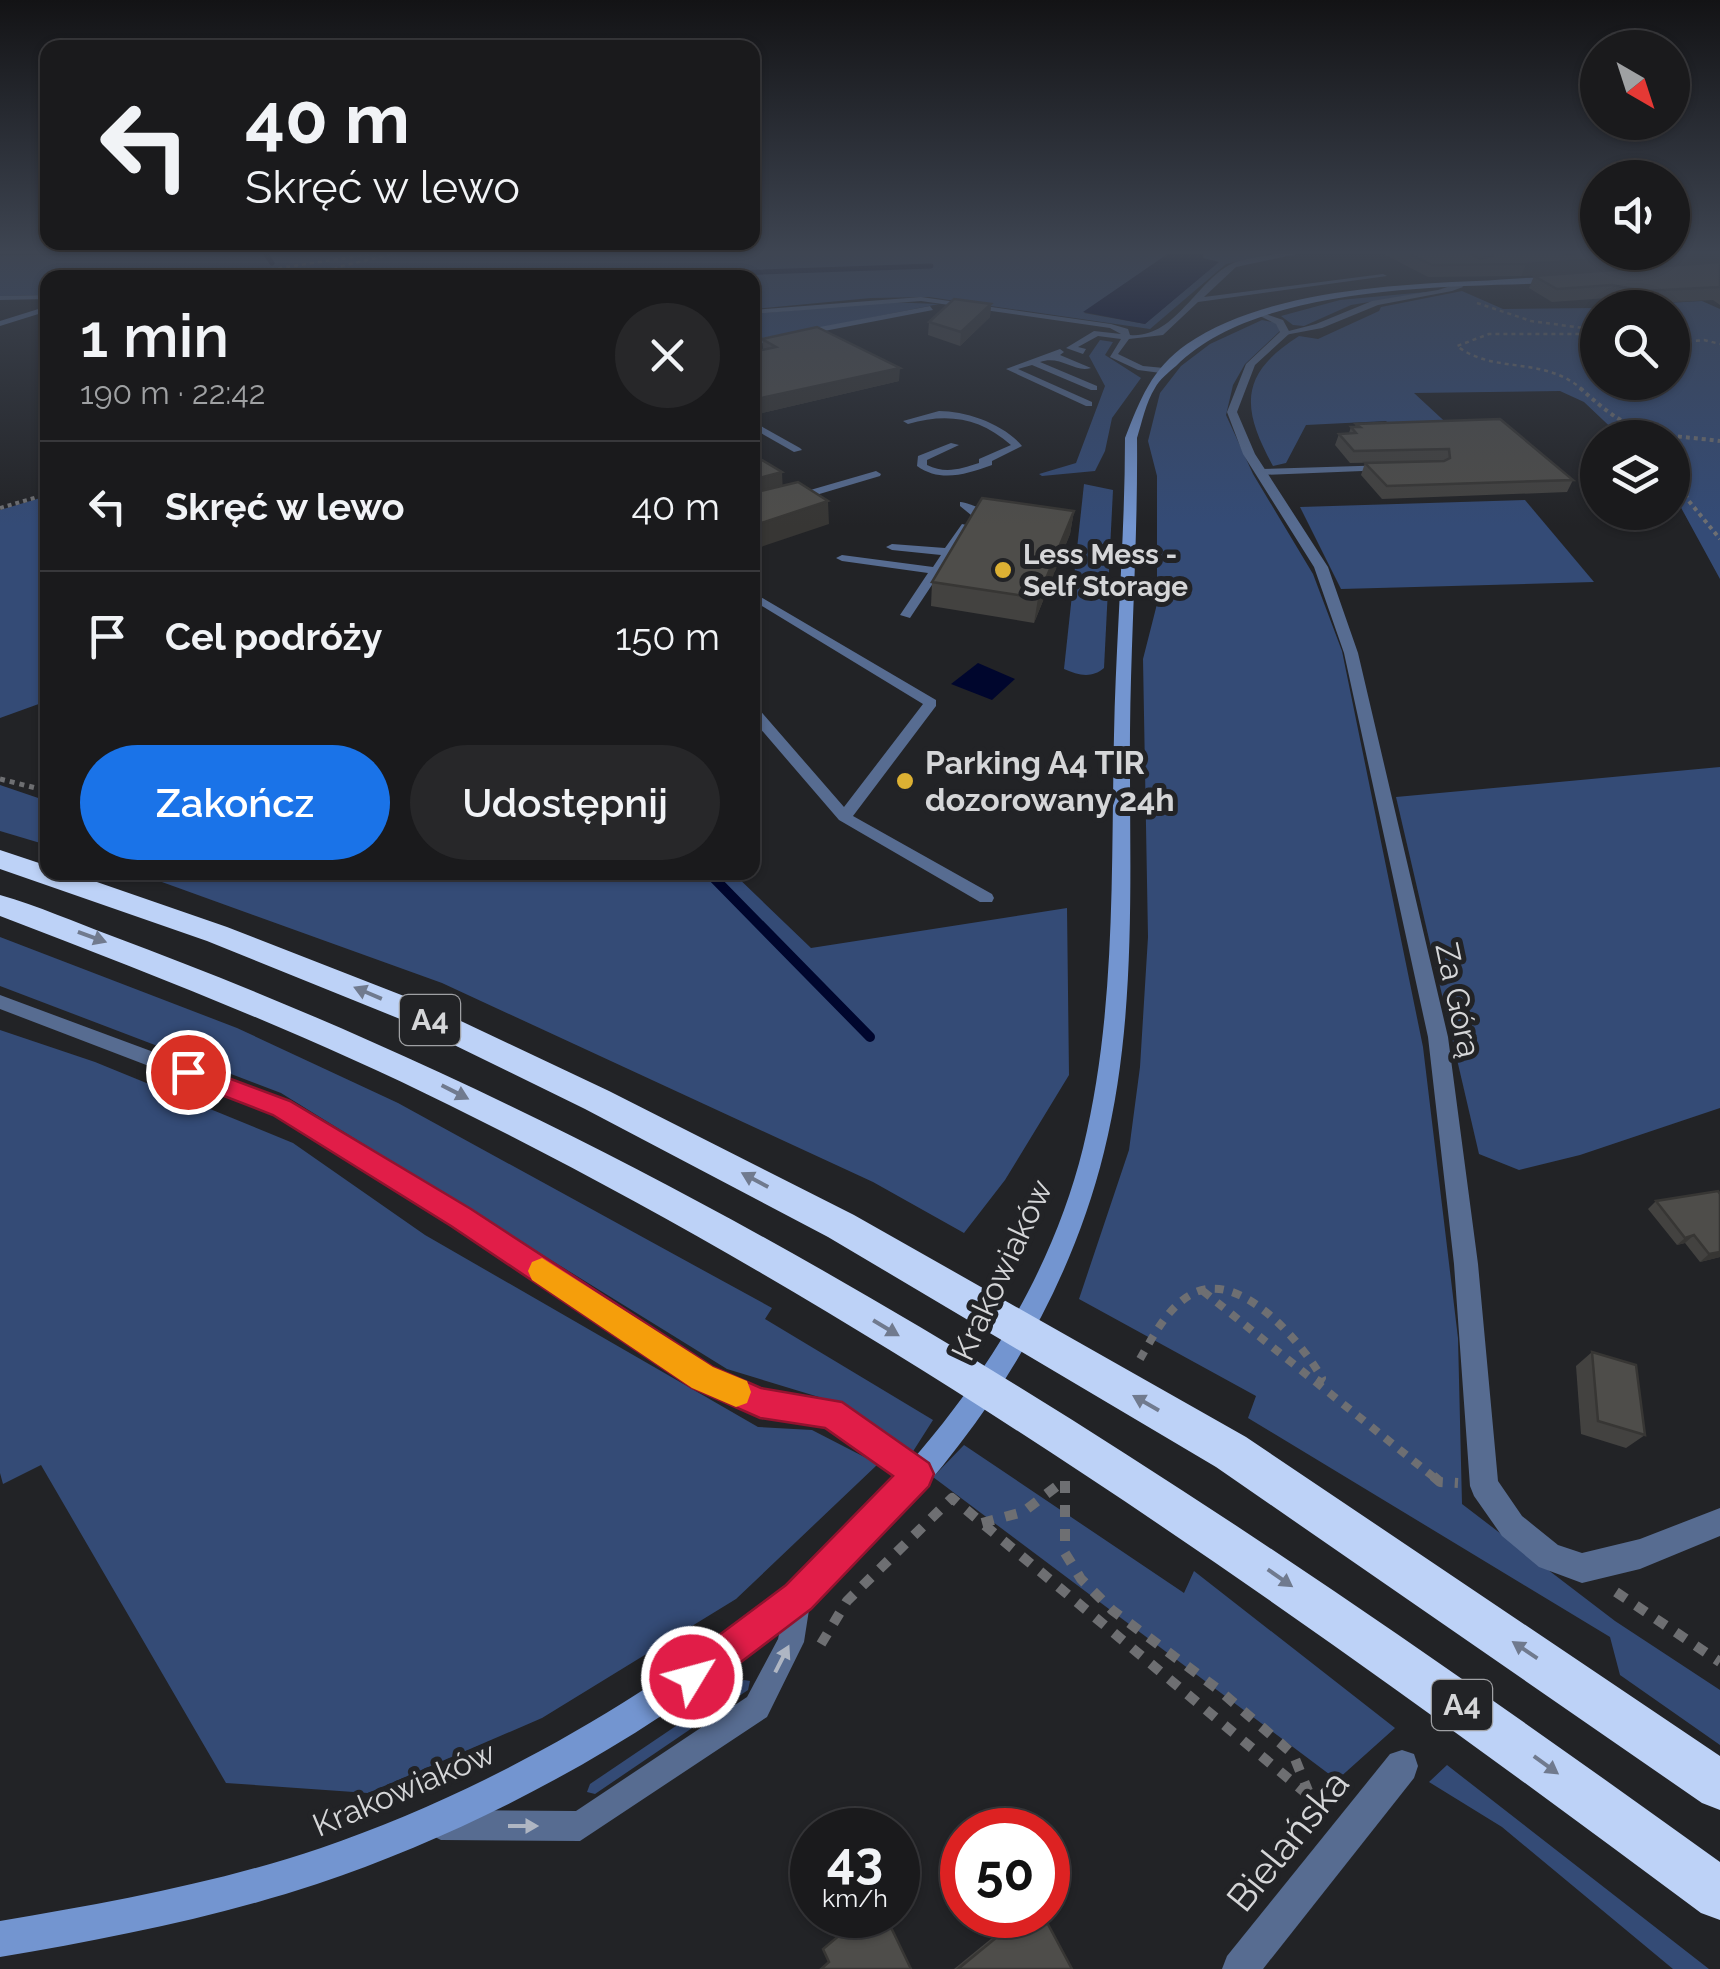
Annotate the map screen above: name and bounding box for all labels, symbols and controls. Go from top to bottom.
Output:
north arrow [1580,30,1690,140]
map controls [1580,30,1690,530]
text: 40 m [245,77,410,159]
icon: left [80,80,210,210]
button: sound [1580,160,1690,270]
text: Skręć w lewo [245,161,520,214]
button: search [1580,290,1690,400]
text: 1 min [80,301,229,371]
button: close [615,303,720,408]
text: 190 m · 22:42 [80,374,265,411]
button: layers [1580,420,1690,530]
icon: left [80,479,135,534]
text: Skręć w lewo [165,484,405,529]
text: 40 m [631,484,720,529]
place label: Less Mess - Self Storage [1023,538,1188,603]
marker: Less Mess - Self Storage [992,559,1014,581]
icon: arrive [80,609,135,664]
text: Cel podróży [165,614,382,659]
text: 150 m [615,614,720,659]
place label: Parking A4 TIR dozorowany 24h [925,744,1175,818]
button: Zakończ [80,745,390,860]
button: Udostępnij [410,745,720,860]
marker: Parking A4 TIR dozorowany 24h [894,770,916,792]
one-way arrow [77,930,107,945]
street label: Za Górą [1428,939,1489,1061]
one-way arrow [353,985,382,1001]
road number: A4 [400,995,460,1045]
pin [146,1030,231,1115]
icon: arrive [161,1045,216,1100]
one-way arrow [441,1083,470,1100]
one-way arrow [740,1172,769,1189]
street label: Krakowiaków [944,1174,1059,1366]
one-way arrow [872,1319,900,1336]
one-way arrow [1132,1395,1161,1412]
one-way arrow [1267,1568,1293,1587]
position arrow [640,1625,744,1729]
one-way arrow [1511,1641,1538,1660]
one-way arrow [773,1644,790,1673]
road number: A4 [1432,1680,1492,1730]
street label: Krakowiaków [307,1733,501,1844]
one-way arrow [1533,1754,1559,1774]
street label: Bielańska [1217,1761,1358,1920]
speed limit sign: 50 [940,1808,1070,1938]
one-way arrow [507,1818,539,1834]
text: 43 [827,1831,883,1890]
text: km/h [822,1883,888,1913]

